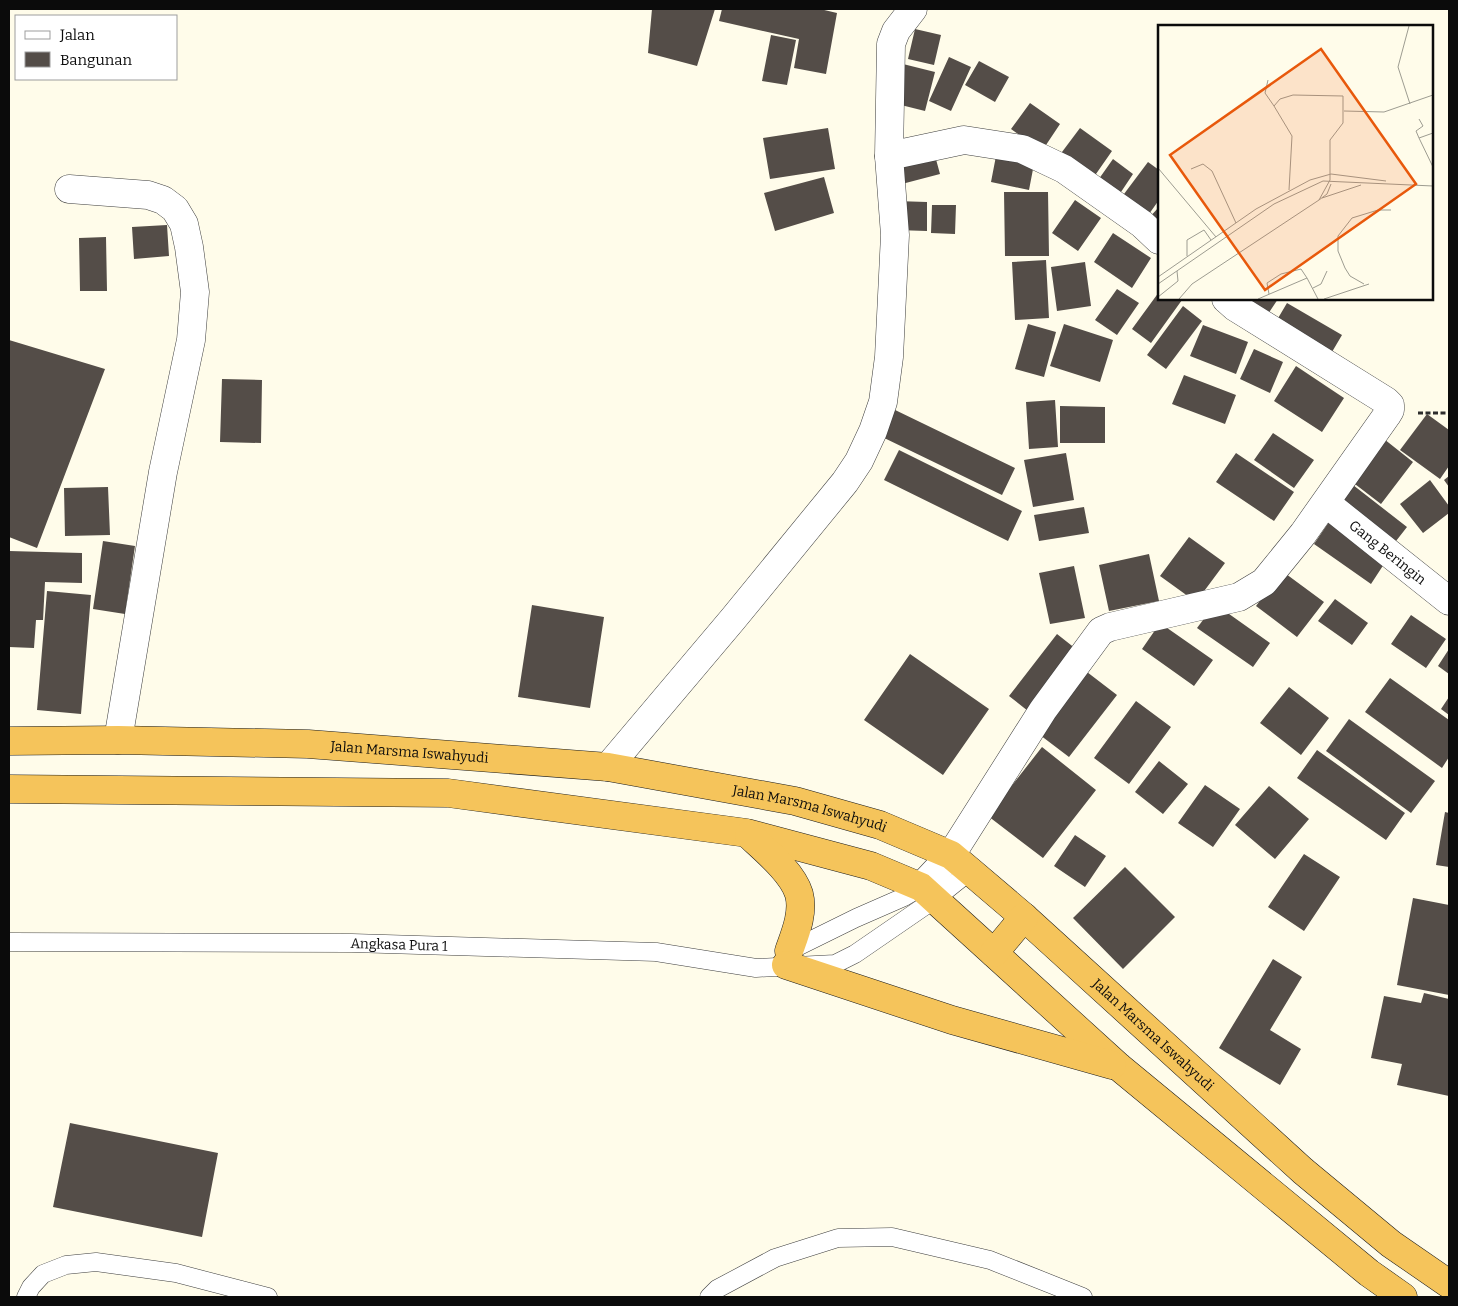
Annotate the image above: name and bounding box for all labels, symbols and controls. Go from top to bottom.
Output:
legend [15,15,178,80]
inset map [1158,25,1433,300]
text: Jalan [59,26,95,44]
text: Bangunan [60,51,132,69]
street label: Gang Beringin [1346,517,1430,589]
street label: Jalan Marsma Iswahyudi [329,738,489,767]
street label: Jalan Marsma Iswahyudi [730,782,889,836]
street label: Angkasa Pura 1 [350,935,448,955]
street label: Jalan Marsma Iswahyudi [1088,975,1217,1095]

